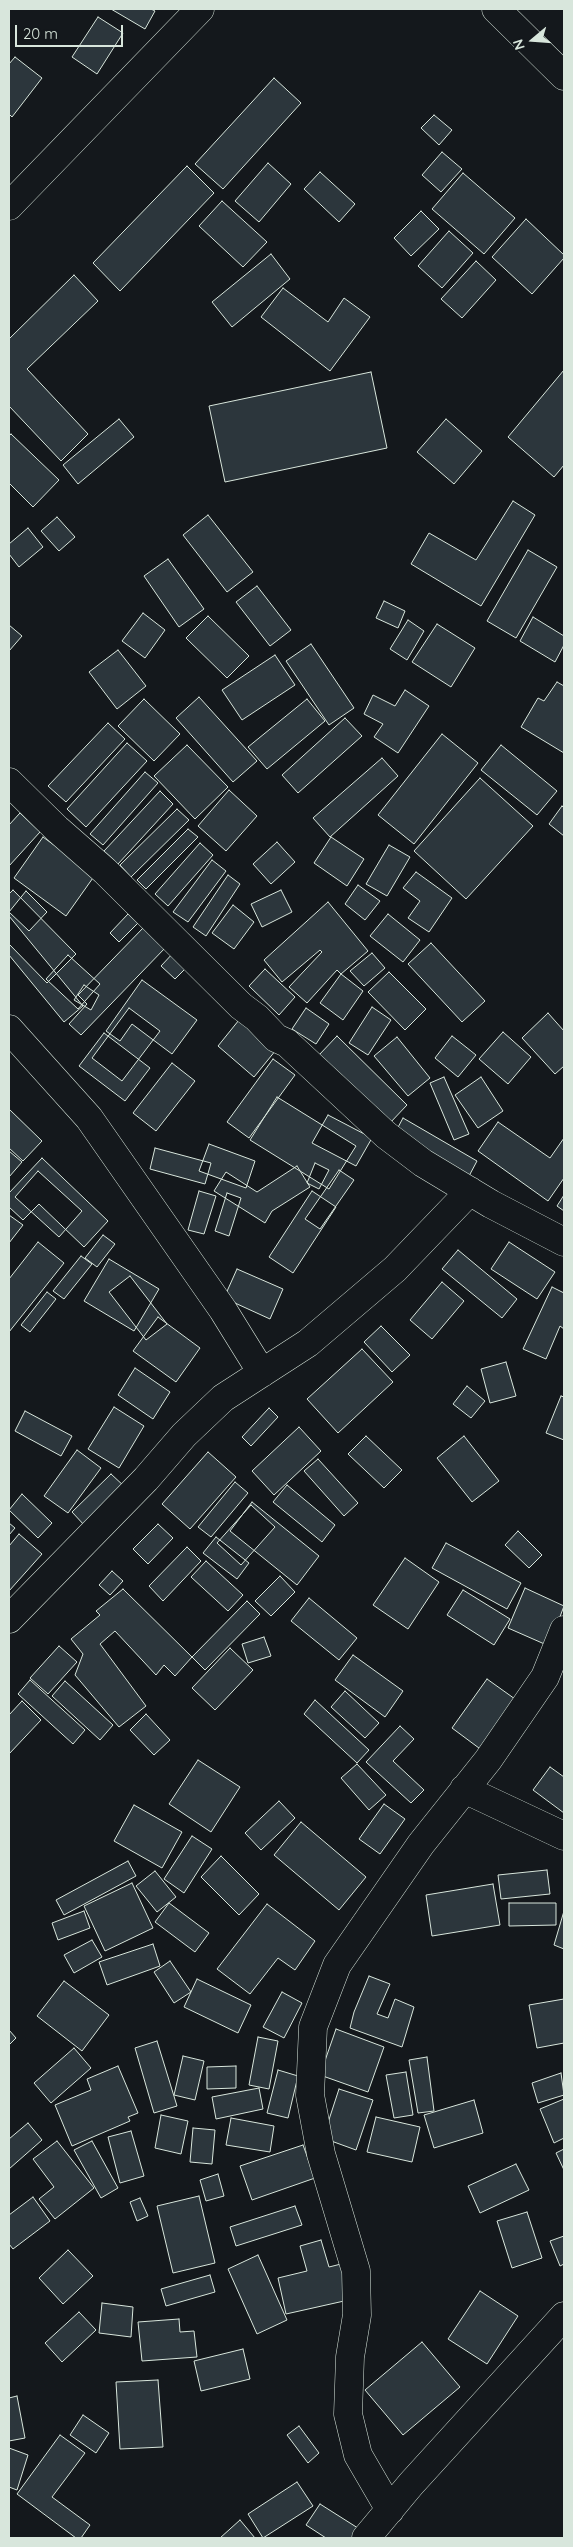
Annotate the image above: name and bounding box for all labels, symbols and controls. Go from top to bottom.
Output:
scale bar [18,15,125,47]
north arrow [508,15,558,65]
text: 20 m [23,24,58,43]
text: N [509,37,529,52]

